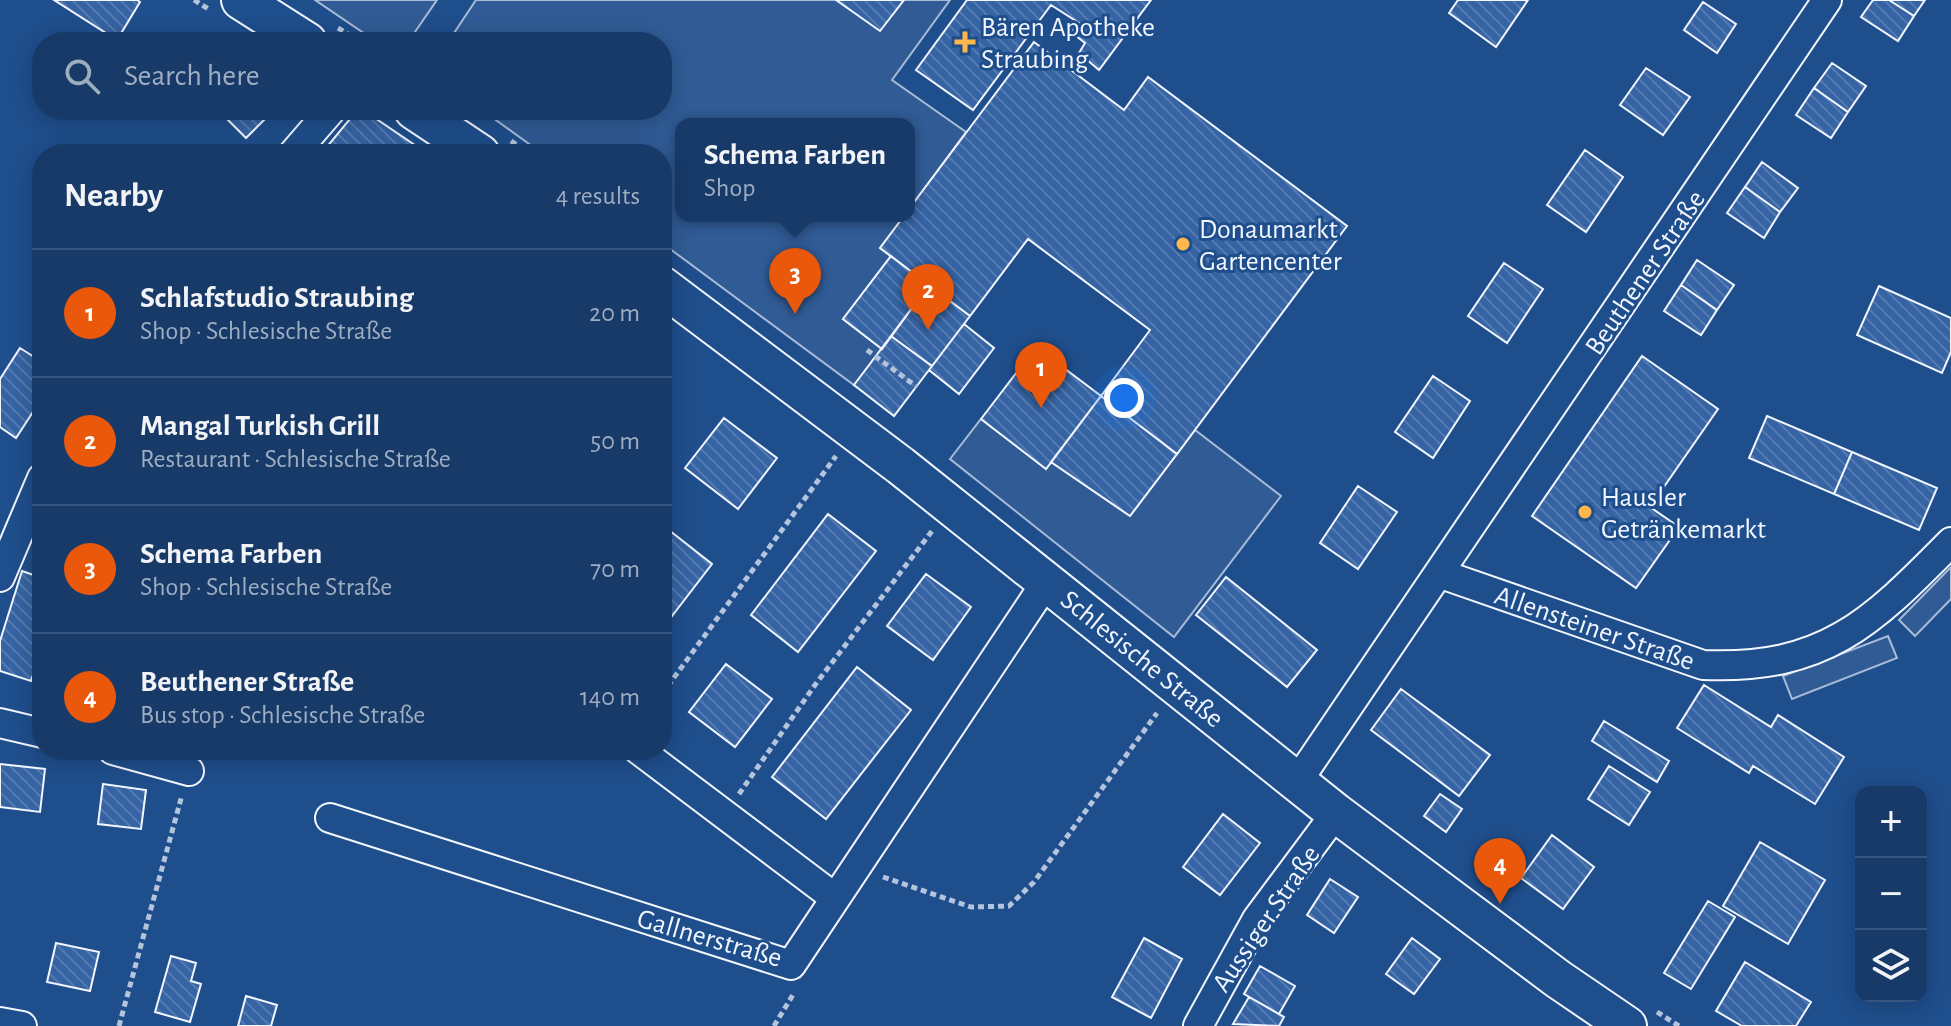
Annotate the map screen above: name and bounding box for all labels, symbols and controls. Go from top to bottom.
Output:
place label: Bären Apotheke Straubing [981,14,1155,74]
search box [32,32,672,120]
marker: Bären Apotheke Straubing [956,33,974,51]
icon: search [60,54,104,98]
text: Search here [124,61,260,91]
popup [675,118,915,222]
text: Schema Farben [704,140,886,170]
text: Shop [704,175,755,201]
text: Nearby [64,179,163,213]
text: 4 results [556,183,640,209]
street label: Beuthener Straße [1580,186,1711,360]
place label: Donaumarkt Gartencenter [1199,216,1342,276]
marker: Donaumarkt Gartencenter [1174,235,1192,253]
pin: 3 [769,248,821,314]
pin: 2 [902,264,954,330]
text: Schlafstudio Straubing [140,283,414,313]
text: 1 [85,300,95,326]
text: 20 m [589,300,640,326]
text: Shop · Schlesische Straße [140,318,392,344]
pin: 1 [1015,342,1067,408]
your location [1104,378,1144,418]
text: Mangal Turkish Grill [140,411,380,441]
text: 2 [84,428,96,454]
text: 50 m [590,428,640,454]
text: Restaurant · Schlesische Straße [140,446,451,472]
place label: Hausler Getränkemarkt [1601,484,1766,544]
marker: Hausler Getränkemarkt [1576,503,1594,521]
text: Schema Farben [140,539,322,569]
text: 3 [84,556,96,582]
text: 70 m [590,556,640,582]
text: Shop · Schlesische Straße [140,574,392,600]
street label: Allensteiner Straße [1491,582,1698,676]
street label: Schlesische Straße [1055,586,1228,734]
text: Beuthener Straße [140,667,354,697]
text: 4 [83,684,97,710]
text: 140 m [580,684,640,710]
text: Bus stop · Schlesische Straße [140,702,425,728]
map controls [1855,786,1927,1002]
button: + [1855,786,1927,858]
pin: 4 [1474,838,1526,904]
street label: Aussiger Straße [1208,841,1326,997]
button: − [1855,858,1927,930]
street label: Gallnerstraße [634,905,785,973]
button: layers [1855,930,1927,1002]

